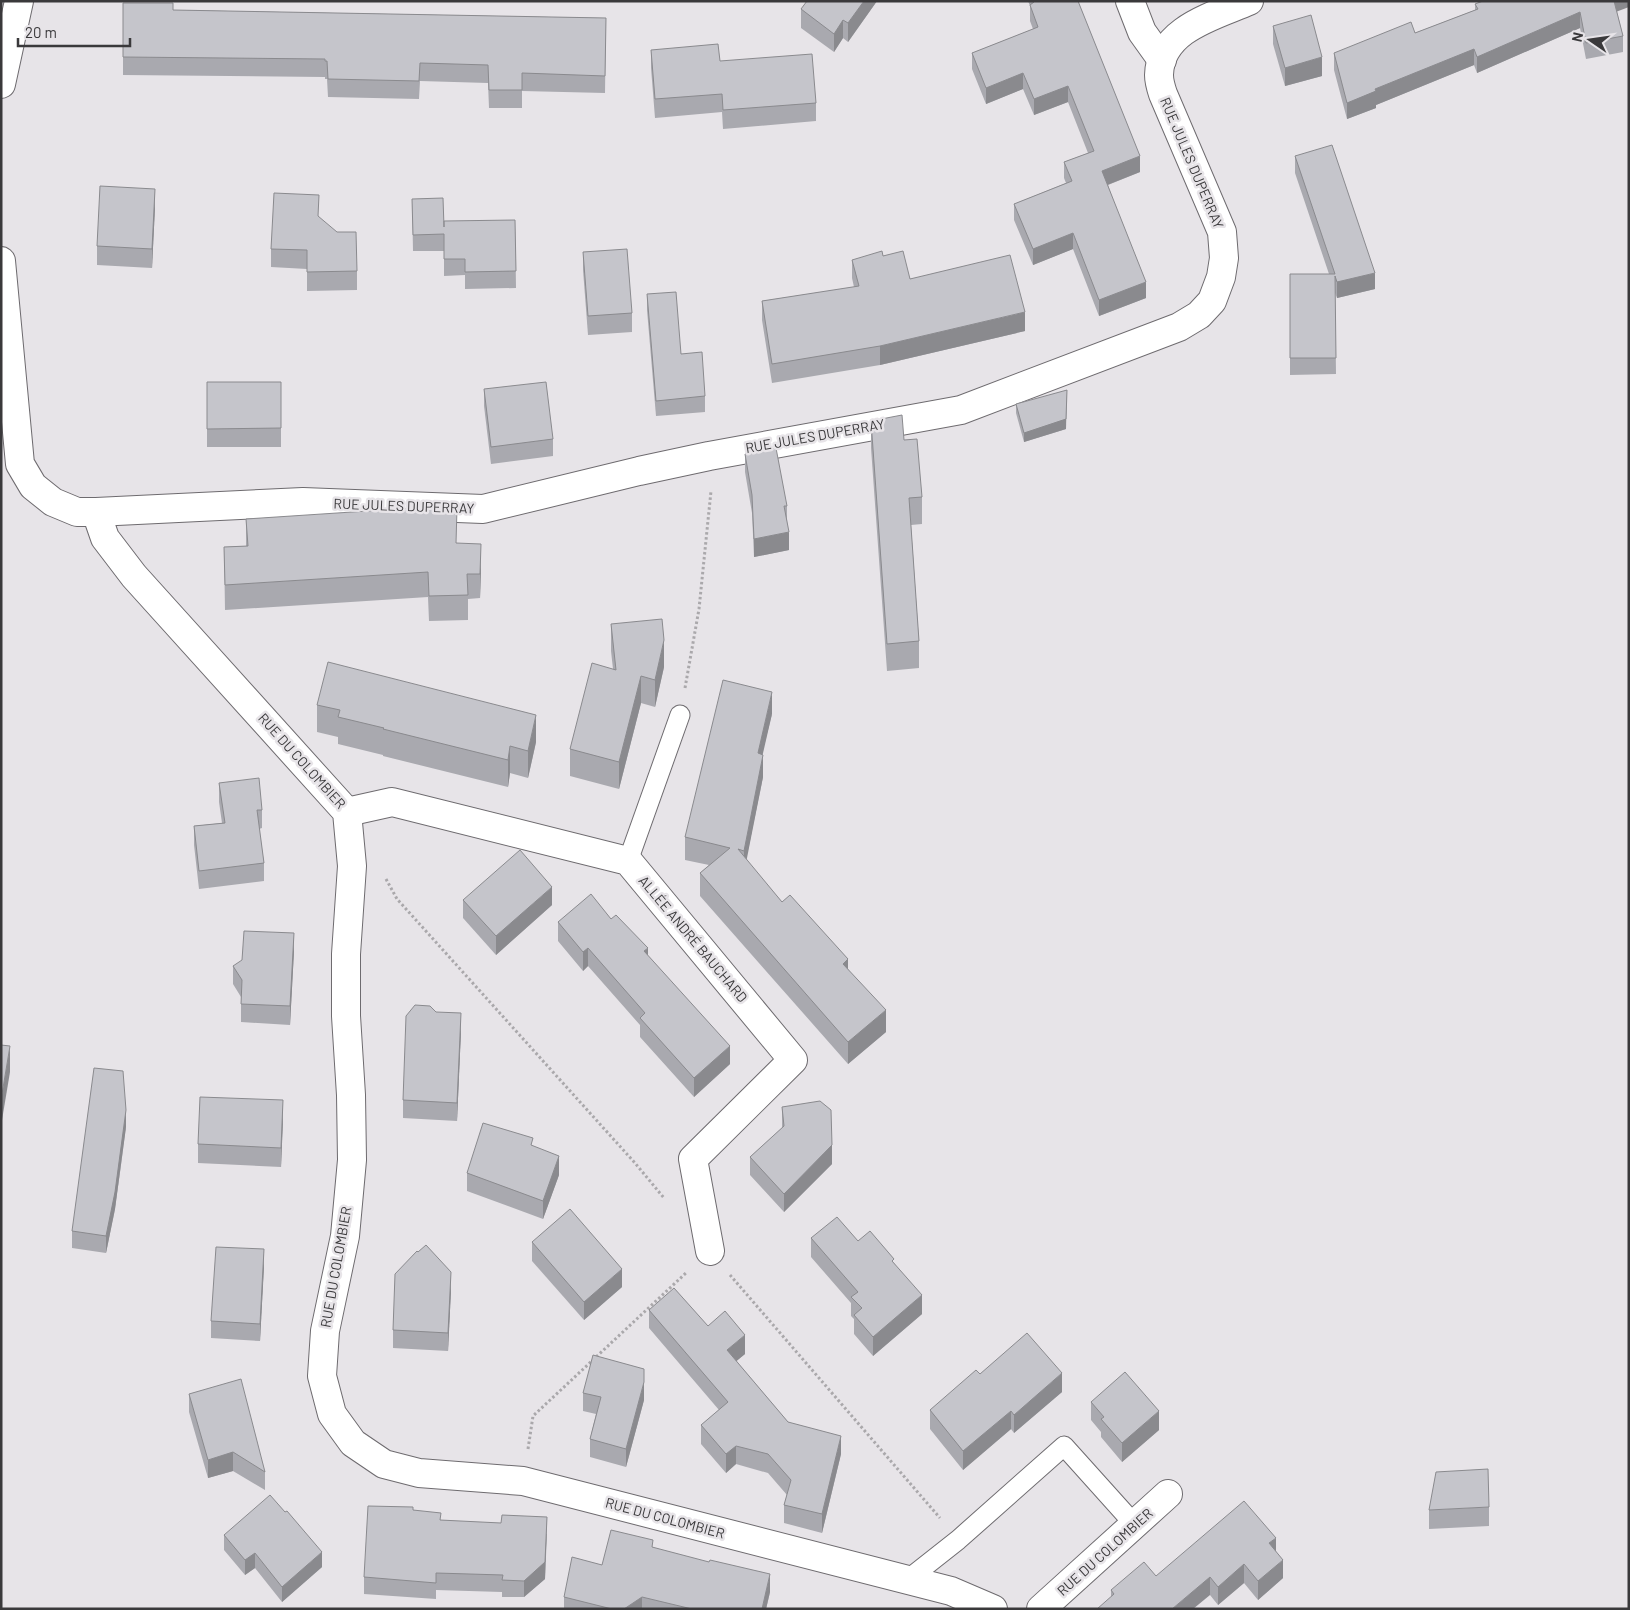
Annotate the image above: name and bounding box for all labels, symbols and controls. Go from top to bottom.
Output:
scale bar [18,15,130,47]
north arrow [1565,15,1615,65]
text: 20 m [25,23,57,41]
text: N [1568,31,1586,43]
street label: RUE JULES DUPERRAY [1157,95,1228,231]
street label: RUE JULES DUPERRAY [744,415,886,456]
street label: RUE JULES DUPERRAY [333,495,475,516]
street label: RUE DU COLOMBIER [255,709,350,812]
street label: ALLÉE ANDRÉ BAUCHARD [636,872,751,1005]
street label: RUE DU COLOMBIER [316,1205,355,1329]
street label: RUE DU COLOMBIER [604,1493,727,1542]
street label: RUE DU COLOMBIER [1053,1504,1156,1599]

